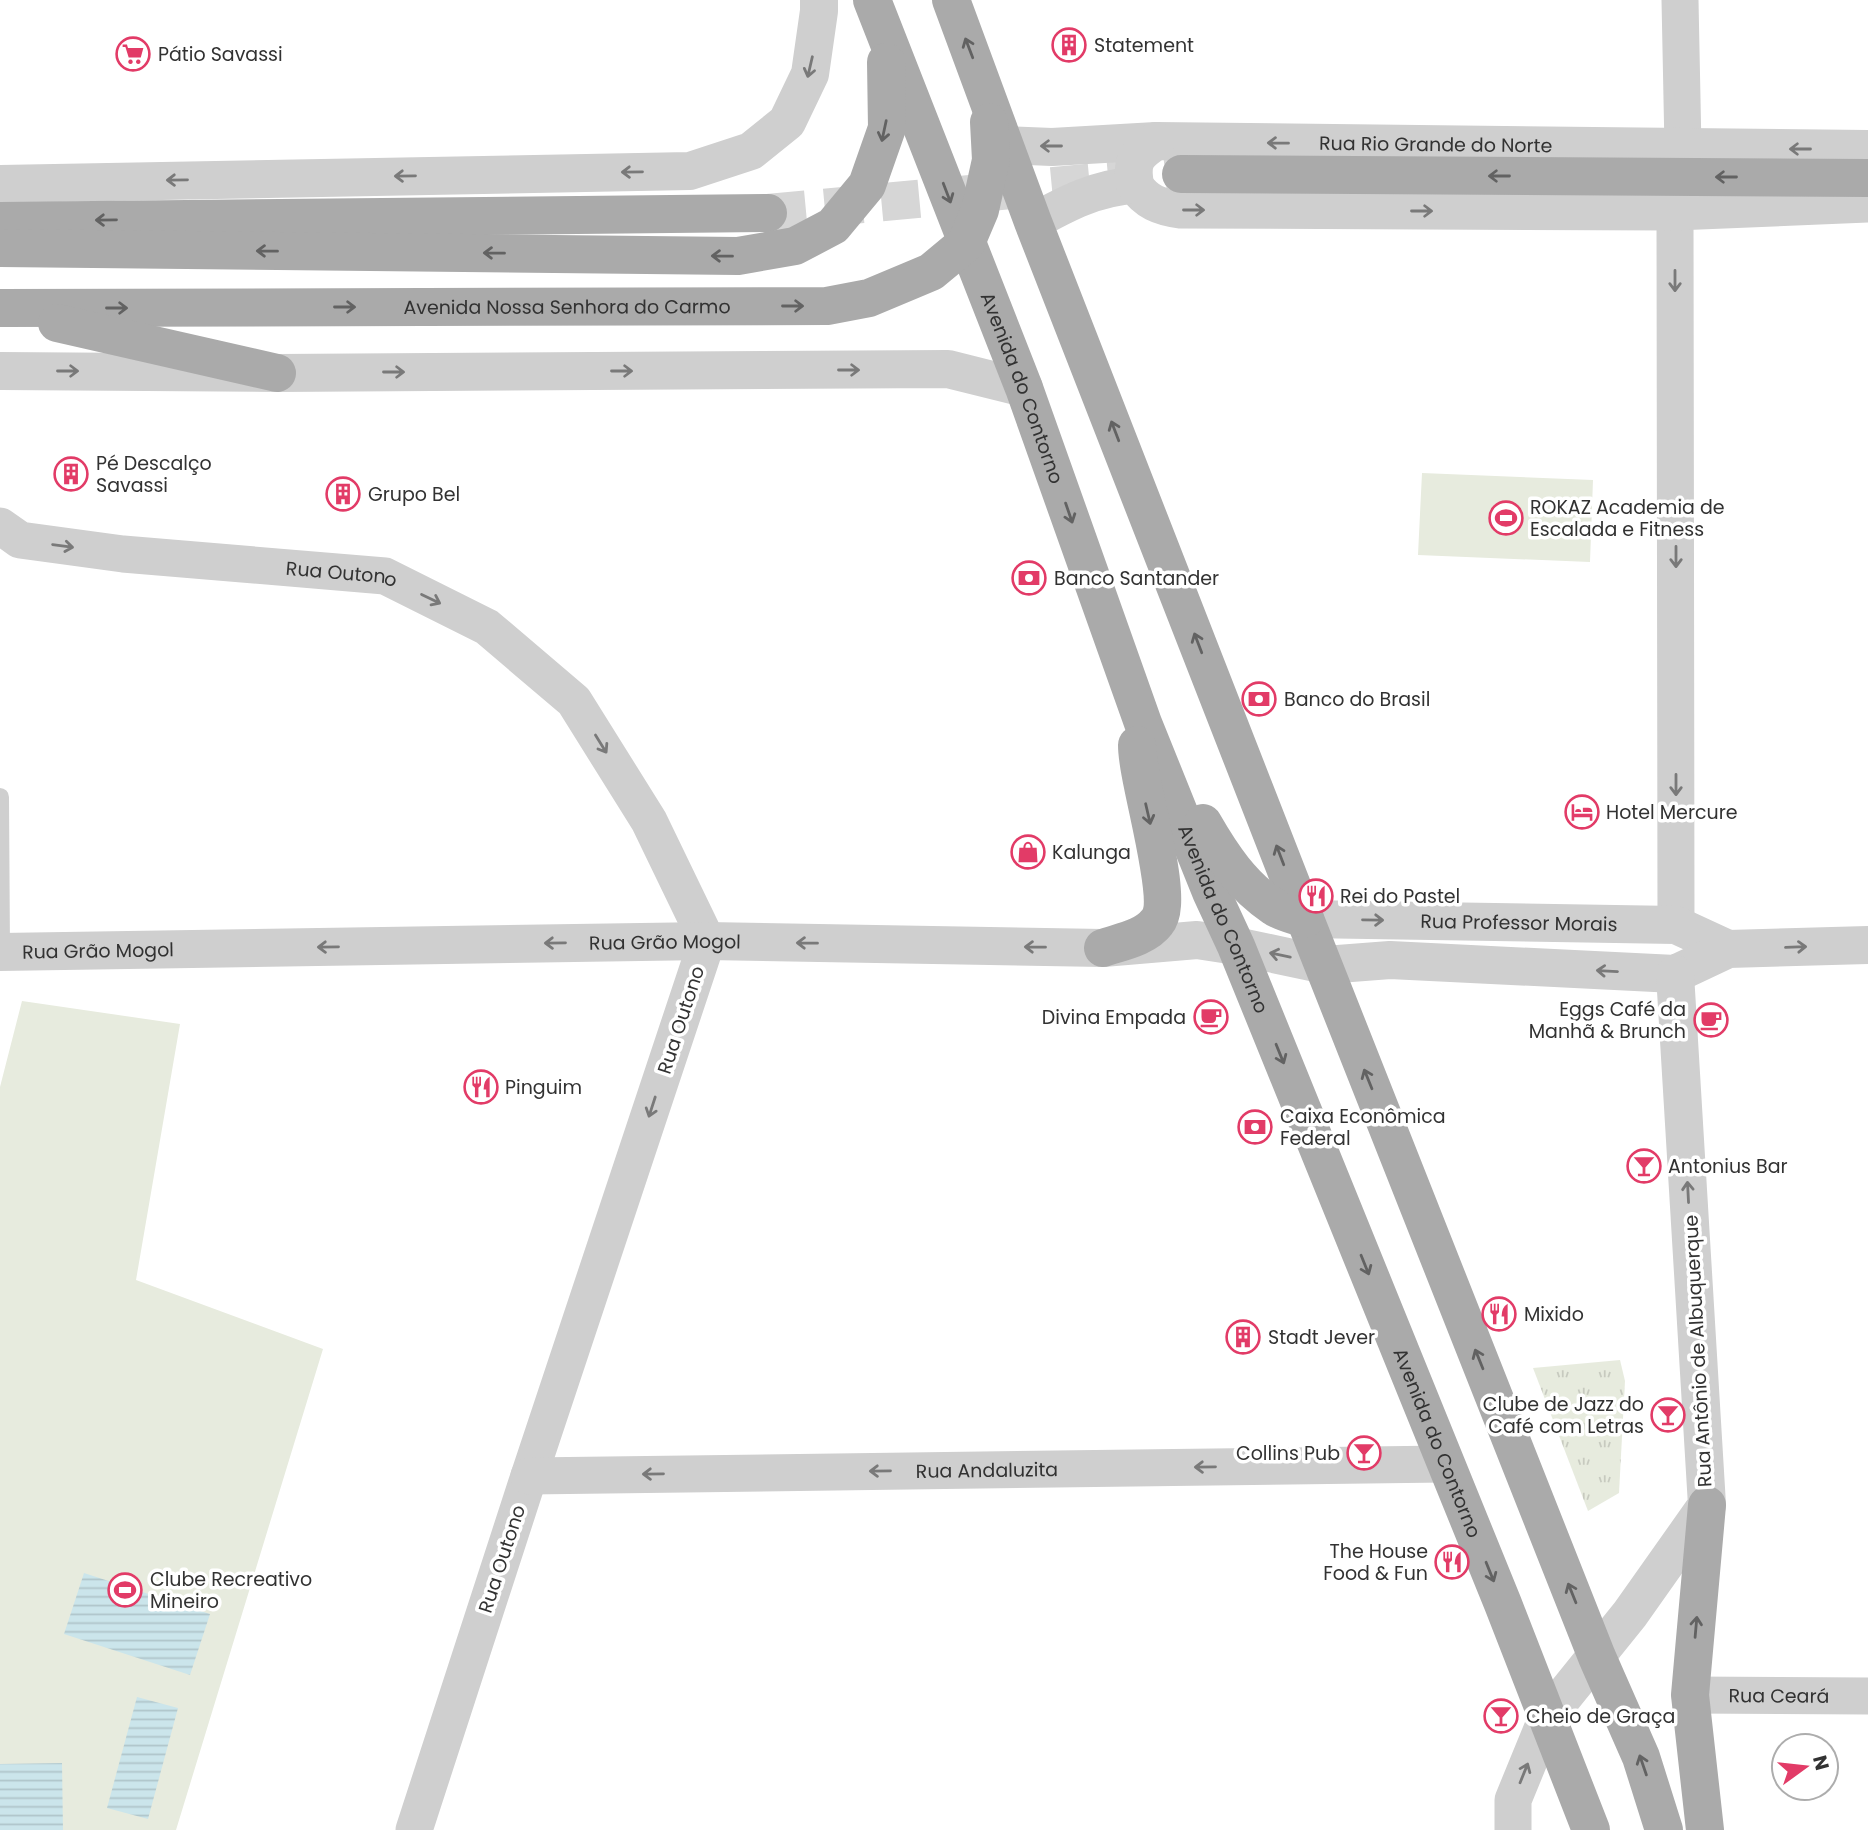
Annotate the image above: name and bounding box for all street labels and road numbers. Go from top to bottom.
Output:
street label: Rua Rio Grande do Norte [1319,129,1553,159]
street label: Avenida do Contorno [974,288,1070,487]
street label: Avenida Nossa Senhora do Carmo [403,293,731,321]
street label: Rua Outono [285,554,403,594]
street label: Avenida do Contorno [1172,820,1275,1017]
street label: Rua Professor Morais [1420,907,1618,938]
street label: Rua Grão Mogol [589,927,741,956]
street label: Rua Grão Mogol [22,936,174,965]
street label: Rua Outono [651,963,711,1077]
street label: Rua Antônio de Albuquerque [1677,1214,1719,1488]
street label: Avenida do Contorno [1387,1344,1488,1542]
street label: Rua Andaluzita [916,1456,1058,1484]
street label: Rua Outono [472,1502,532,1616]
street label: Rua Ceará [1728,1682,1830,1709]

